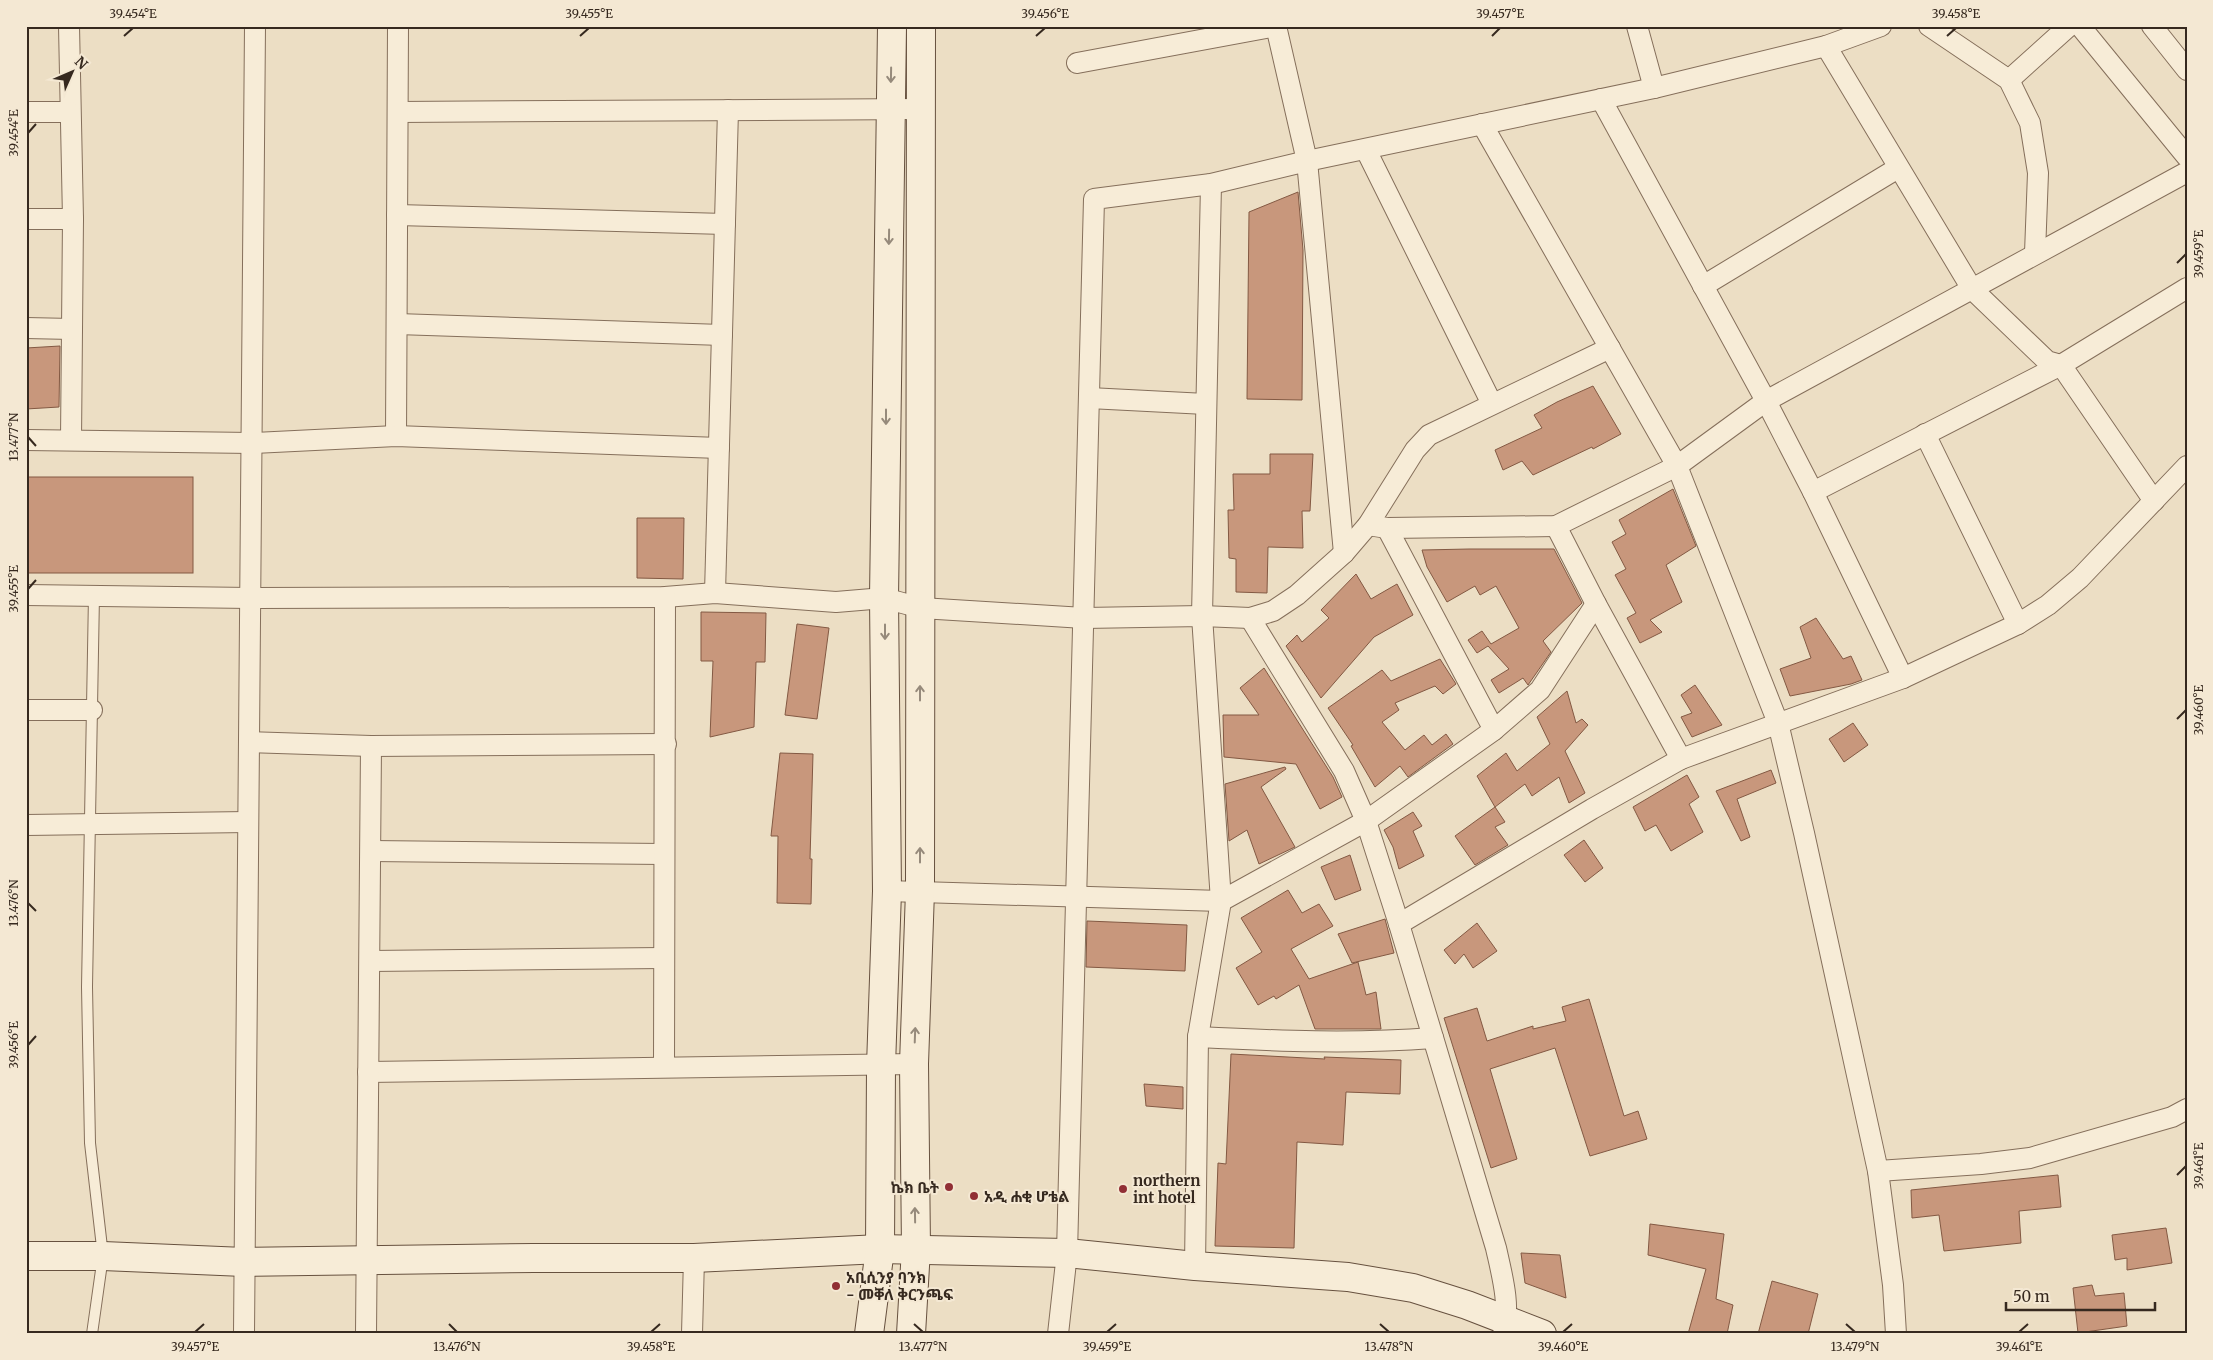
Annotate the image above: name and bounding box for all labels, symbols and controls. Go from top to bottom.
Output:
text: 39.454°E [109,6,157,21]
text: 39.455°E [565,6,613,21]
text: 39.456°E [1021,6,1069,21]
text: 39.457°E [1476,6,1524,21]
text: 39.458°E [1932,6,1981,21]
north arrow [48,48,98,98]
text: N [71,53,91,73]
one-way arrow [886,66,896,83]
text: 39.454°E [6,109,21,157]
one-way arrow [884,229,894,245]
text: 39.459°E [2191,229,2206,278]
one-way arrow [881,409,891,425]
text: 13.477°N [6,412,21,461]
text: 39.455°E [6,565,21,613]
one-way arrow [880,624,890,640]
text: 39.460°E [2191,684,2206,735]
one-way arrow [915,685,925,702]
one-way arrow [915,848,925,864]
text: 13.476°N [6,879,21,927]
text: 39.456°E [6,1021,21,1069]
one-way arrow [910,1027,919,1043]
text: 39.461°E [2191,1142,2206,1189]
place label: northern int hotel [1133,1171,1200,1207]
place label: ኬክ ቤት [891,1178,940,1197]
marker: ኬክ ቤት [943,1181,955,1193]
marker: northern int hotel [1117,1183,1129,1195]
place label: አዲ ሐቂ ሆቴል [984,1187,1069,1206]
marker: አዲ ሐቂ ሆቴል [968,1190,980,1202]
one-way arrow [911,1207,920,1223]
place label: አቢሲንያ ባንክ - መቐለ ቅርንጫፍ [846,1268,953,1304]
marker: አቢሲንያ ባንክ - መቐለ ቅርንጫፍ [830,1280,842,1292]
scale bar [2006,1280,2154,1312]
text: 50 m [2013,1287,2050,1306]
text: 39.457°E [171,1339,219,1354]
text: 13.476°N [433,1339,481,1354]
text: 39.458°E [627,1339,676,1354]
text: 13.477°N [899,1339,948,1354]
text: 39.459°E [1083,1339,1132,1354]
text: 13.478°N [1365,1339,1414,1354]
text: 39.460°E [1538,1339,1589,1354]
text: 13.479°N [1831,1339,1880,1354]
text: 39.461°E [1996,1339,2043,1354]

